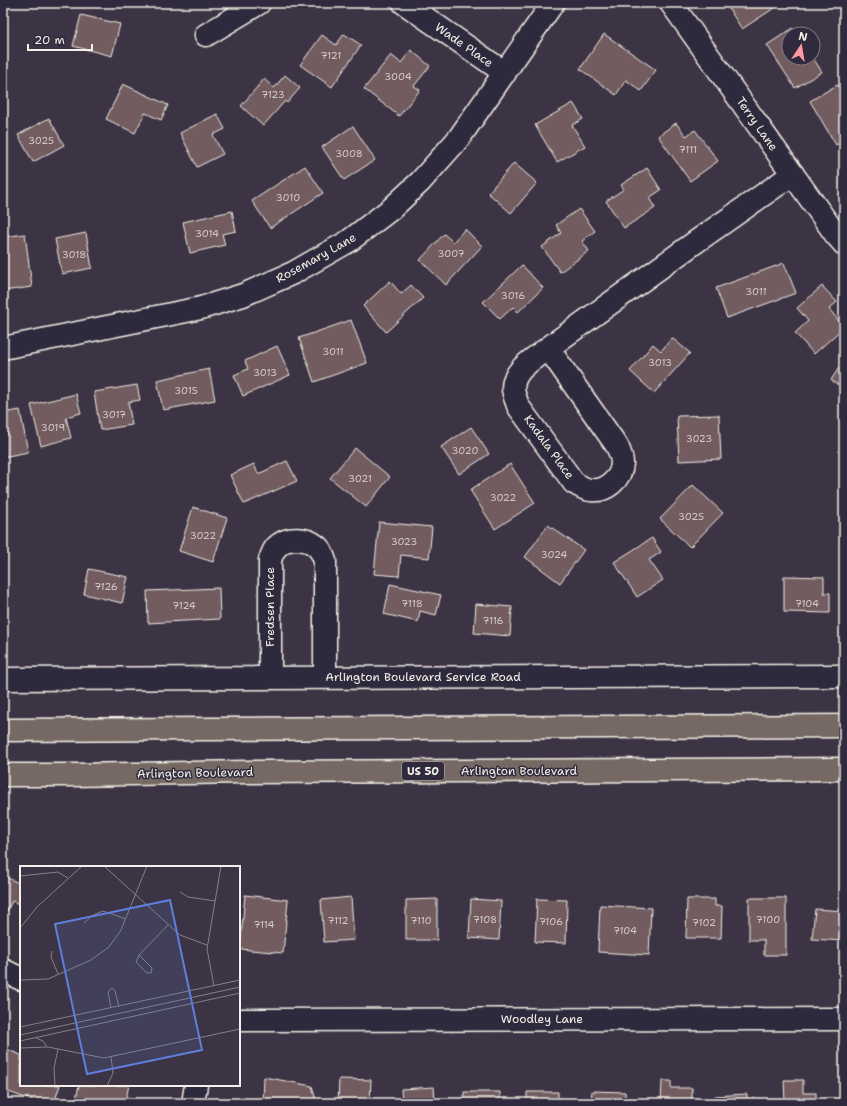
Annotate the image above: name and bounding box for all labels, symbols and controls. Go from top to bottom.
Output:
street label: Wade Place [432,19,496,71]
scale bar [28,26,92,52]
north arrow [781,26,821,66]
text: N [797,28,809,45]
text: 20 m [34,32,65,48]
house number: 7121 [321,49,341,62]
house number: 3004 [384,70,412,83]
house number: 7123 [261,88,285,101]
street label: Terry Lane [733,94,781,154]
house number: 3025 [28,134,54,147]
house number: 7111 [679,143,697,156]
house number: 3008 [335,147,363,160]
house number: 3010 [276,191,300,204]
house number: 3014 [195,227,219,240]
street label: Rosemary Lane [273,229,359,287]
house number: 3007 [437,247,465,260]
house number: 3018 [62,248,86,261]
house number: 3011 [745,285,767,298]
house number: 3016 [501,289,525,302]
house number: 3011 [322,345,344,358]
house number: 3013 [648,356,672,369]
house number: 3013 [253,366,277,379]
house number: 3015 [174,384,198,397]
house number: 3017 [102,408,126,421]
street label: Kadala Place [520,412,578,482]
house number: 3019 [41,421,65,434]
house number: 3023 [686,432,712,445]
house number: 3020 [452,444,478,457]
house number: 3021 [348,472,372,485]
house number: 3022 [490,491,516,504]
house number: 3025 [678,510,704,523]
house number: 3022 [190,529,216,542]
house number: 3023 [391,535,417,548]
house number: 3024 [541,548,567,561]
street label: Fredsen Place [262,567,278,647]
house number: 7126 [94,580,118,593]
house number: 7118 [401,597,423,610]
house number: 7104 [795,597,819,610]
house number: 7124 [172,599,196,612]
house number: 7116 [482,614,504,627]
street label: Arlington Boulevard Service Road [325,669,521,685]
road number: US 50 [402,762,444,780]
street label: Arlington Boulevard [461,763,578,779]
street label: Arlington Boulevard [137,764,254,782]
inset map [20,866,240,1086]
house number: 7108 [473,913,497,926]
house number: 7100 [756,913,780,926]
house number: 7112 [328,914,348,927]
house number: 7110 [410,914,432,927]
house number: 7106 [539,915,563,928]
house number: 7102 [692,916,716,929]
house number: 7114 [253,918,275,931]
house number: 7104 [613,924,637,937]
street label: Woodley Lane [501,1011,583,1027]

